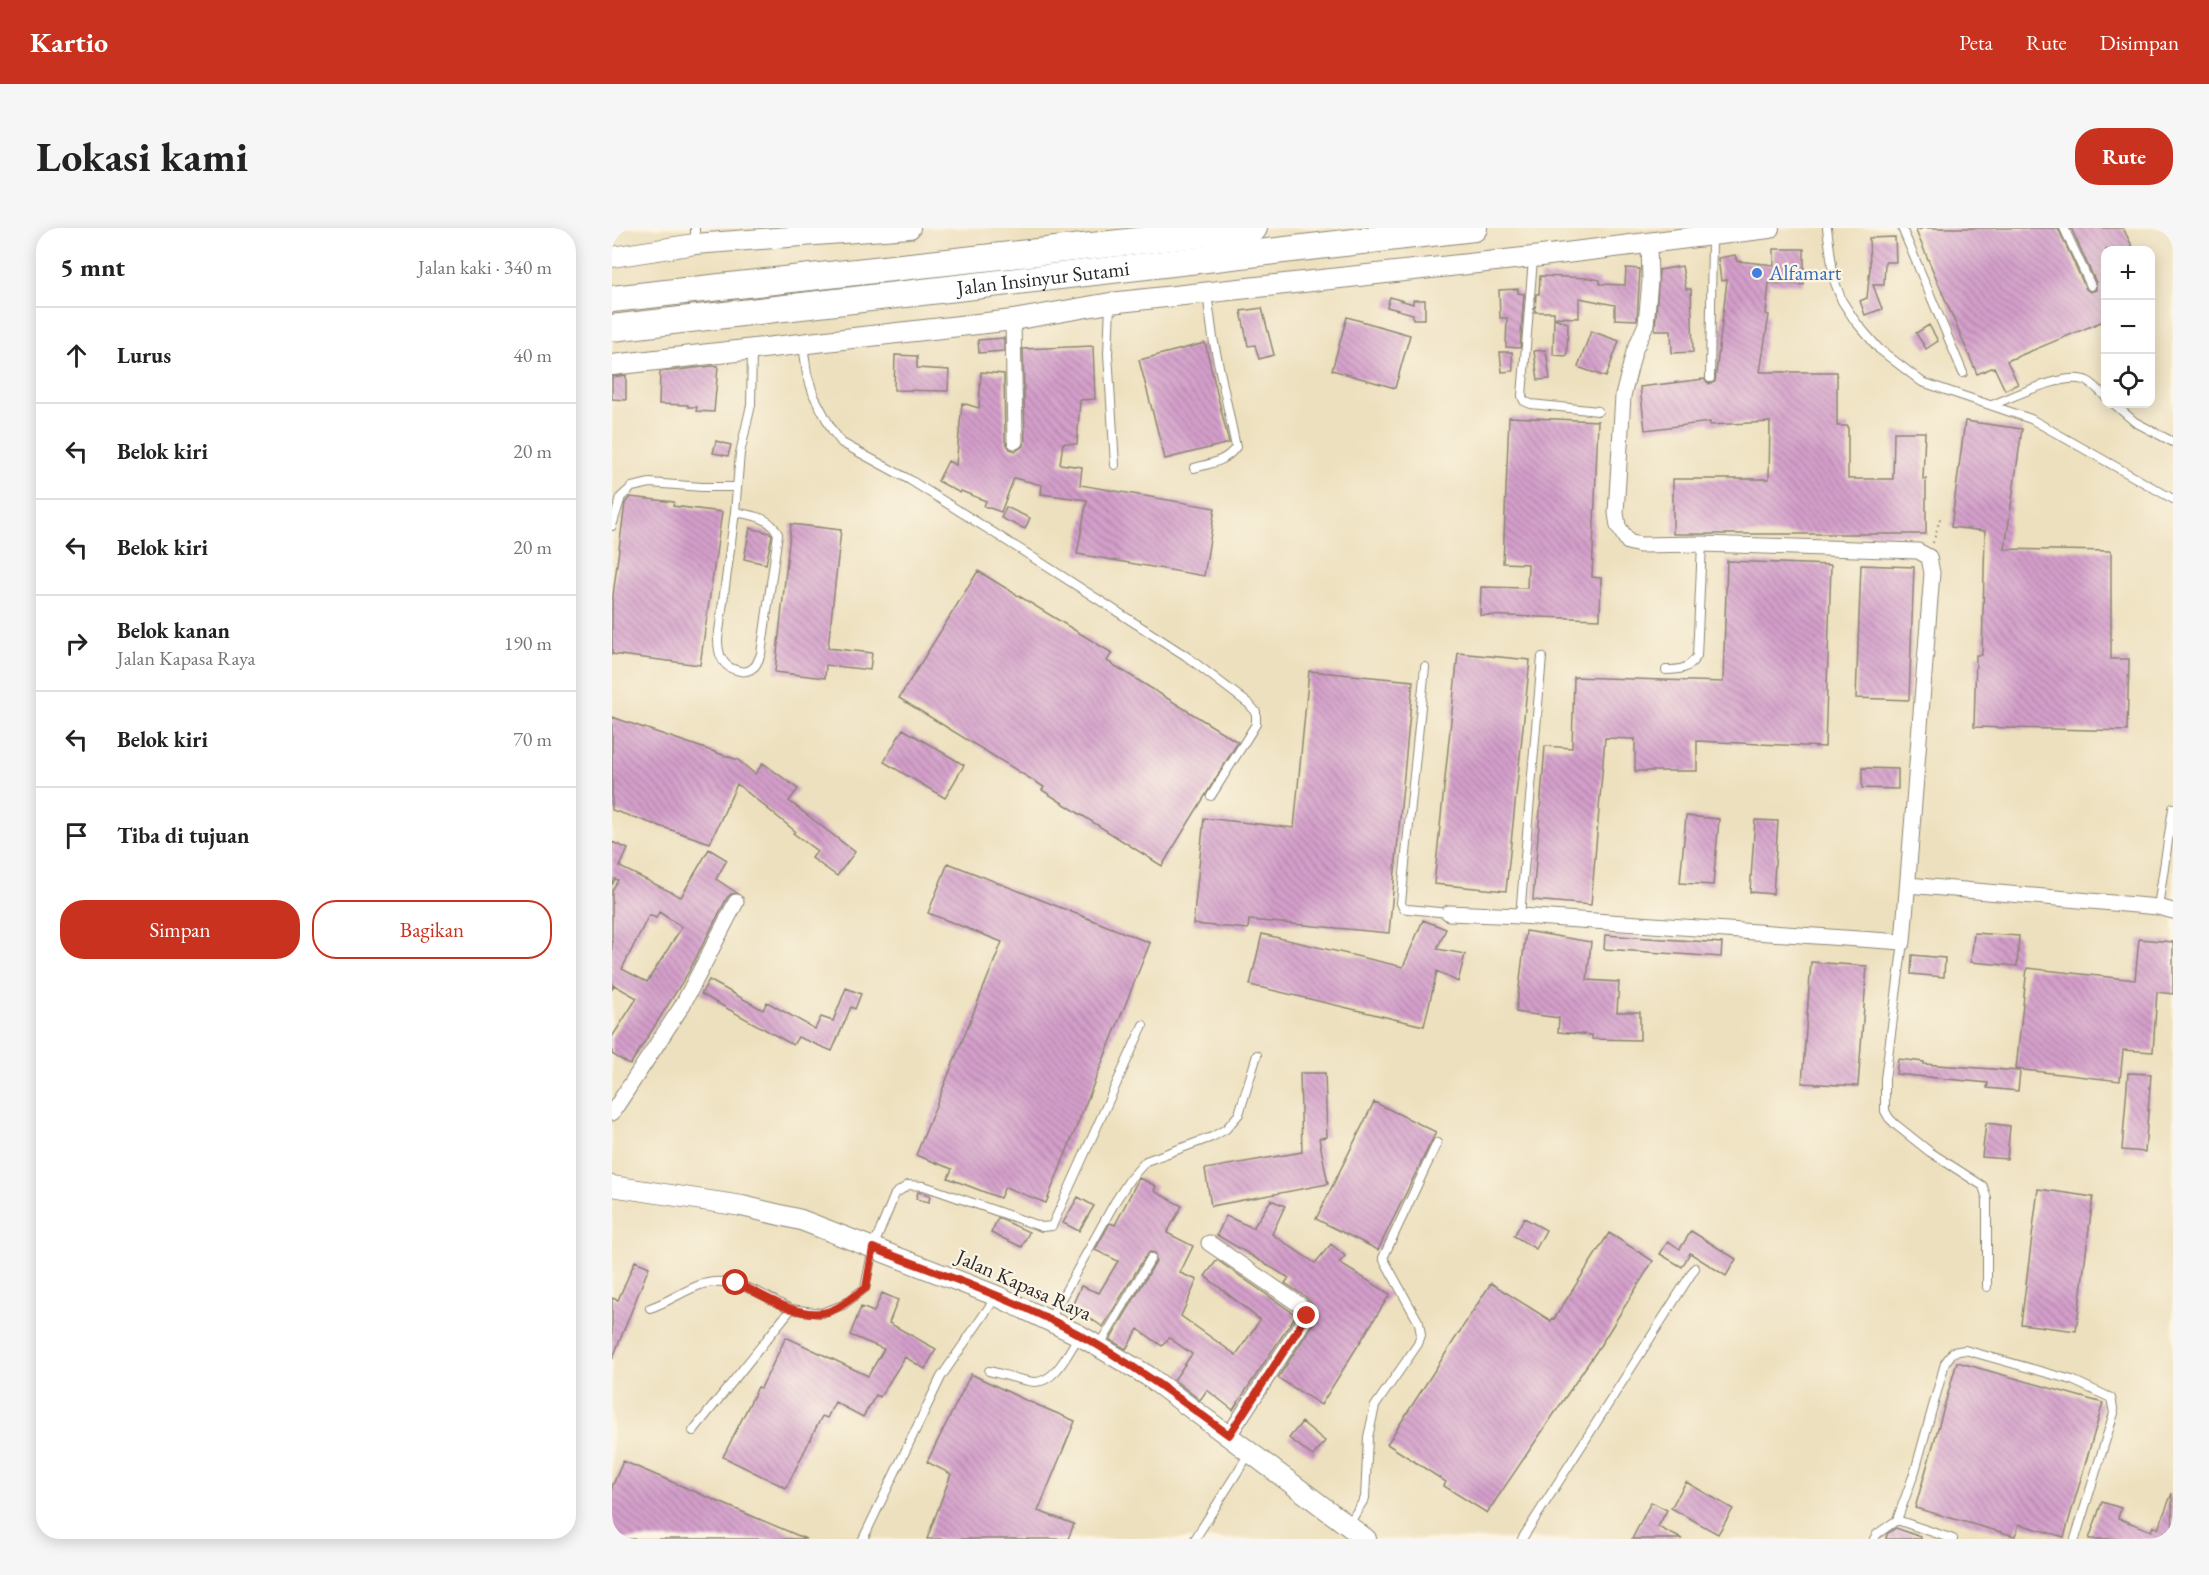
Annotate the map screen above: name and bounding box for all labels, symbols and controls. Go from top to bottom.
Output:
text: Kartio [30,24,108,60]
text: Peta [1959,29,1993,56]
text: Rute [2026,29,2067,56]
text: Disimpan [2100,29,2179,56]
button: Rute [2075,128,2173,185]
text: Lokasi kami [36,129,248,184]
map controls [2101,246,2155,408]
button: + [2101,246,2155,300]
text: 5 mnt [60,250,125,284]
text: Jalan kaki · 340 m [418,254,552,280]
street label: Jalan Insinyur Sutami [953,254,1131,301]
place label: Alfamart [1768,259,1842,286]
marker: Alfamart [1750,266,1764,280]
button: − [2101,300,2155,354]
icon: ahead [60,339,93,372]
text: Lurus [117,341,171,370]
text: 40 m [513,342,552,368]
button: locate [2101,354,2155,408]
icon: left [60,435,93,468]
text: Belok kiri [117,437,208,466]
text: 20 m [513,438,552,464]
icon: left [60,531,93,564]
text: Belok kiri [117,533,208,562]
text: 20 m [513,534,552,560]
text: Belok kanan [117,616,230,645]
icon: right [60,627,93,660]
text: 190 m [504,630,552,656]
text: Jalan Kapasa Raya [117,645,256,671]
icon: left [60,723,93,756]
text: Belok kiri [117,725,208,754]
text: 70 m [513,726,552,752]
icon: arrive [60,819,93,852]
text: Tiba di tujuan [117,821,249,850]
button: Simpan [60,900,300,959]
button: Bagikan [312,900,552,959]
street label: Jalan Kapasa Raya [950,1242,1097,1327]
route start [722,1269,748,1295]
route end [1293,1302,1319,1328]

